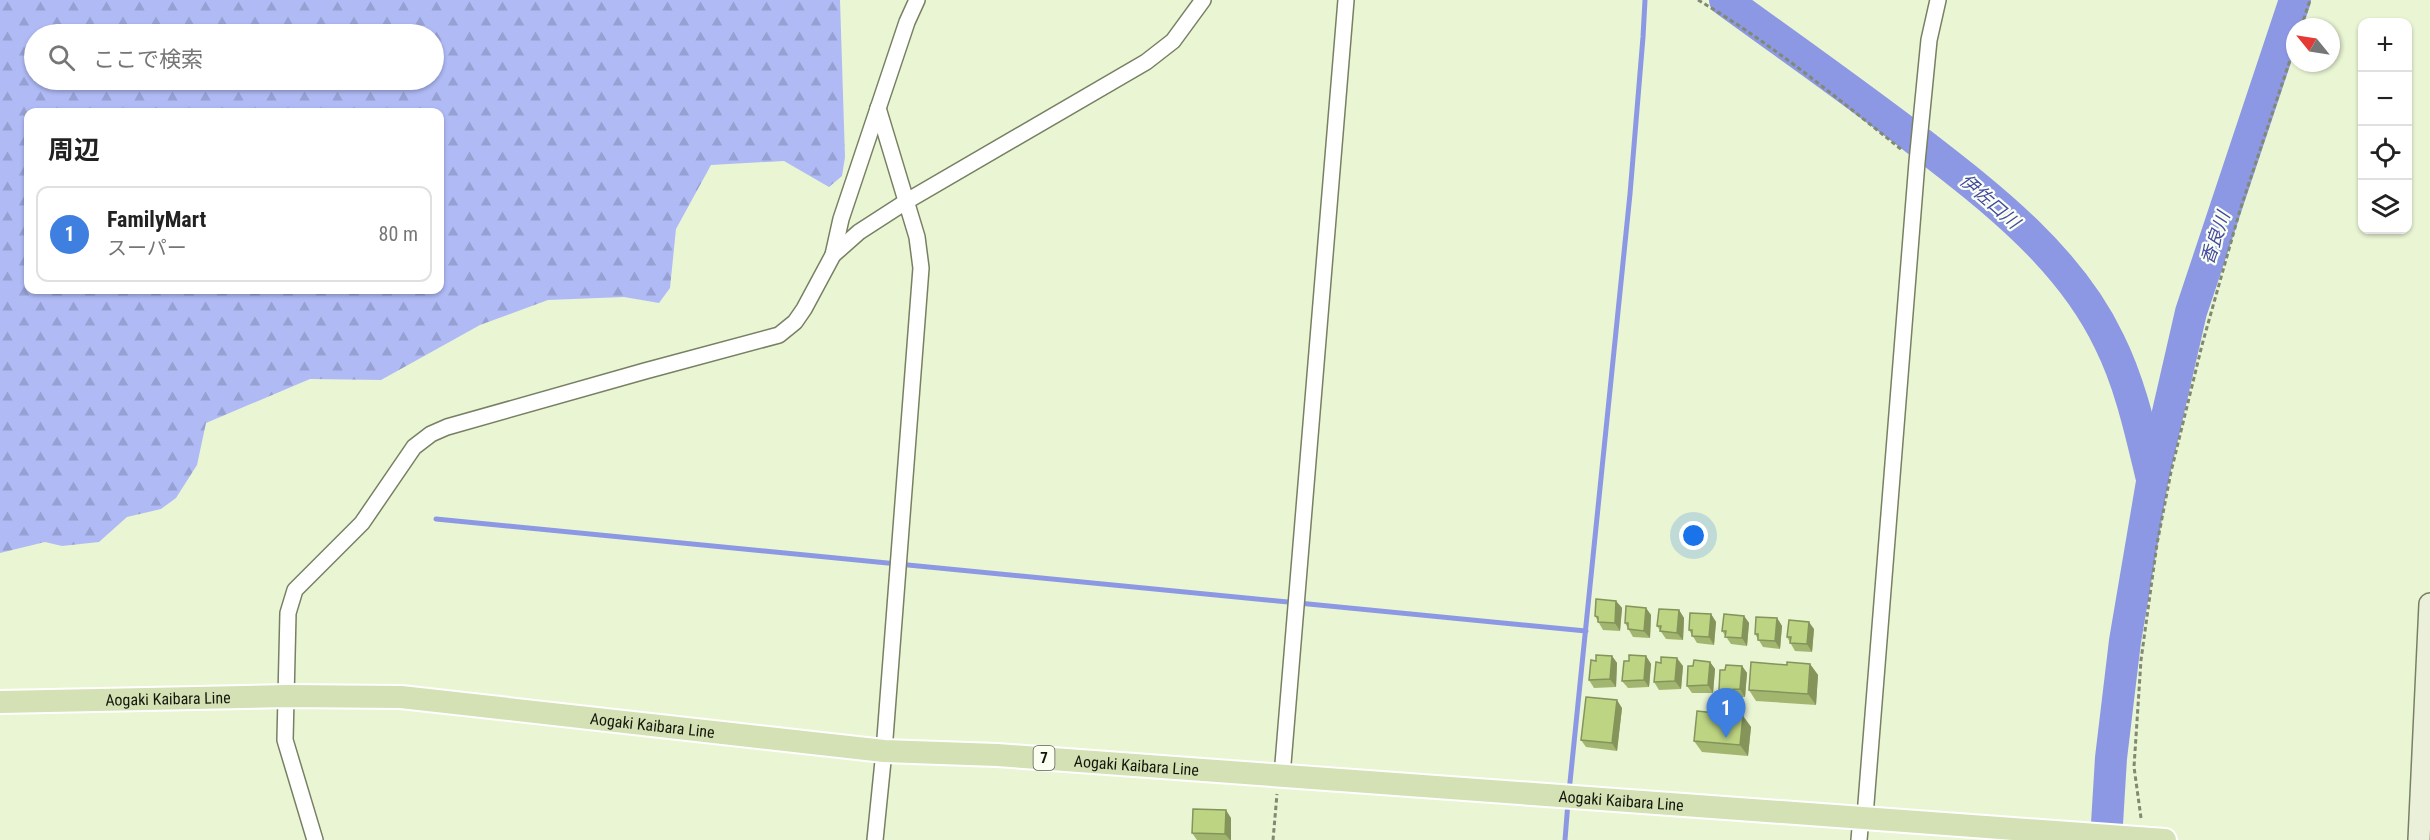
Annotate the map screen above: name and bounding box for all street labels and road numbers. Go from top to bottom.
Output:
street label: Aogaki Kaibara Line [105,688,231,709]
street label: Aogaki Kaibara Line [589,709,716,742]
road number: 7 [1034,746,1054,770]
street label: Aogaki Kaibara Line [1073,751,1200,779]
street label: Aogaki Kaibara Line [1558,786,1684,814]

